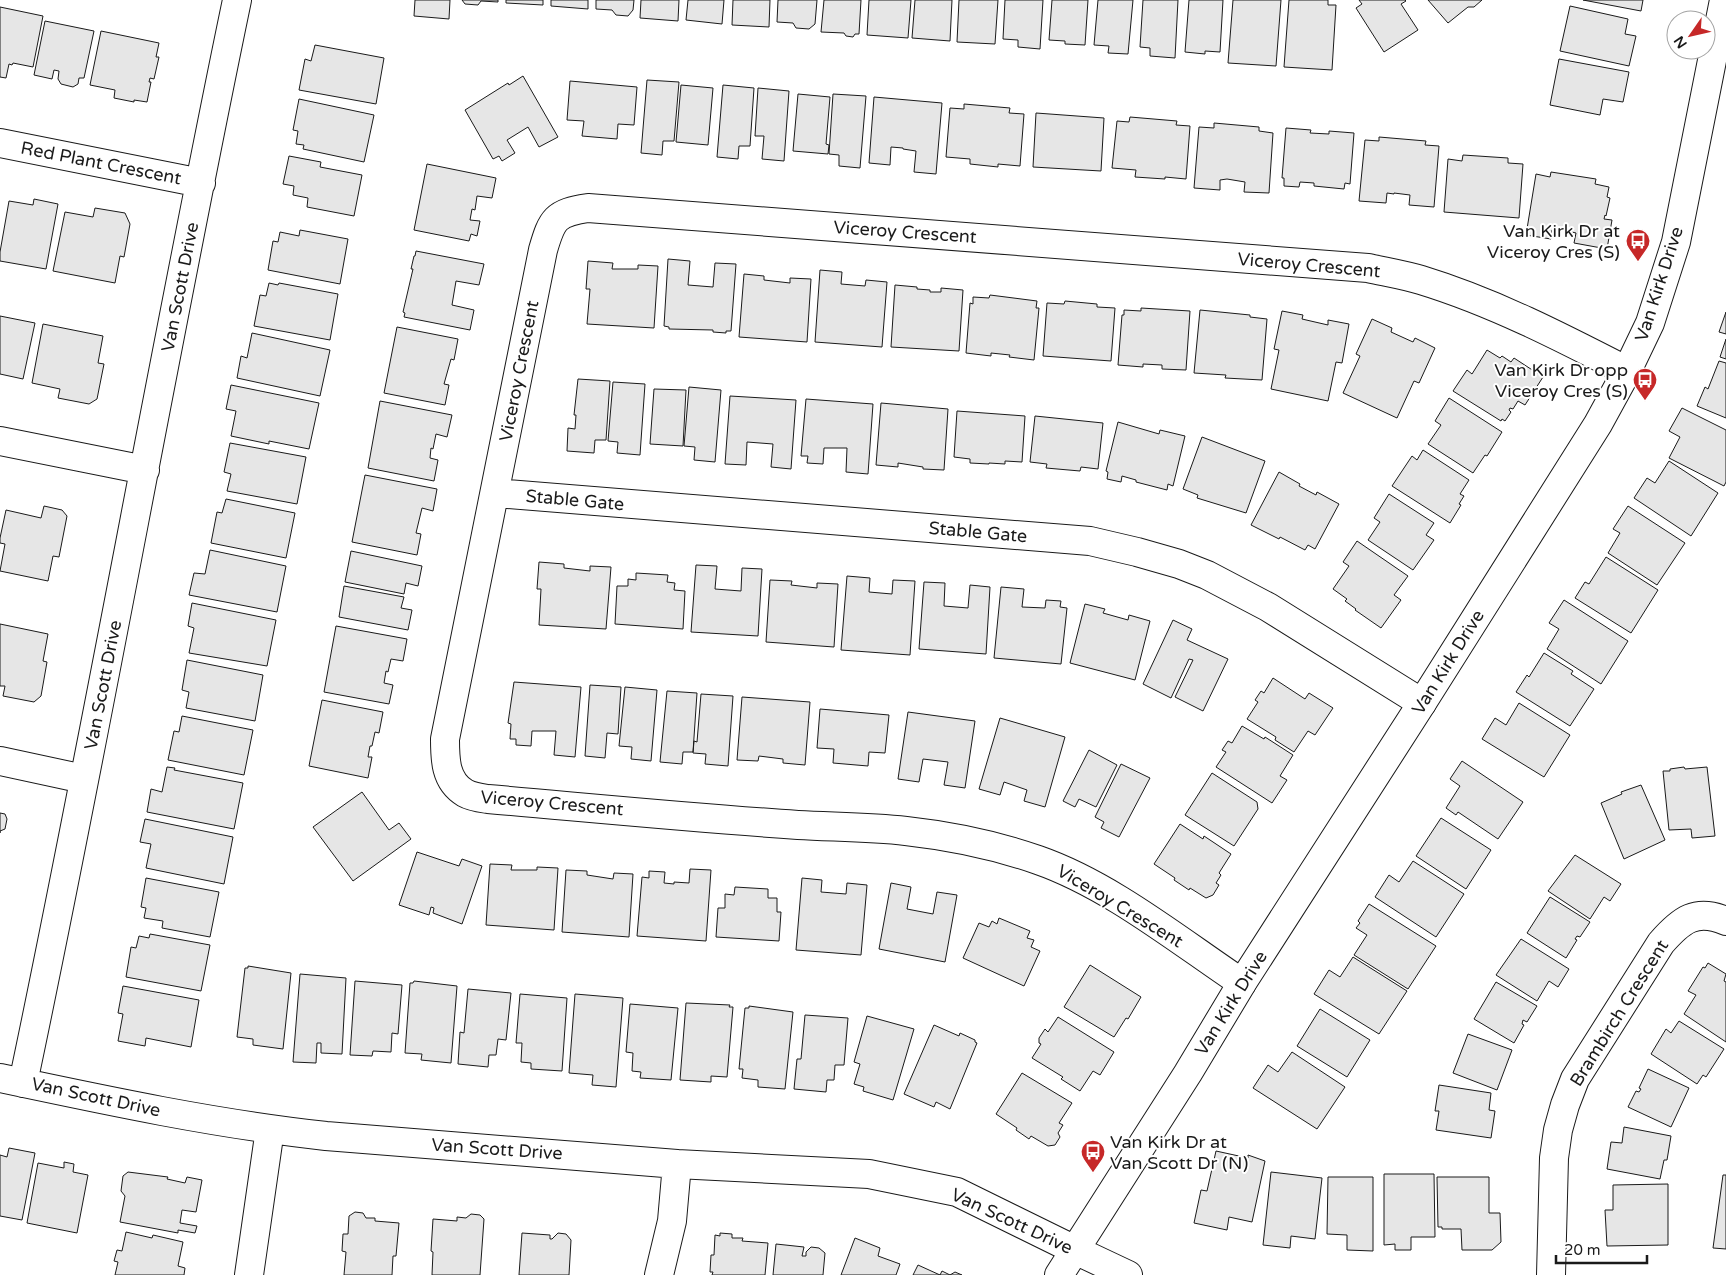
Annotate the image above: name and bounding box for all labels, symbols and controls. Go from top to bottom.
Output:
north arrow [1666,10,1716,60]
text: N [1670,33,1691,51]
street label: Red Plant Crescent [19,137,183,189]
street label: Viceroy Crescent [833,216,977,248]
street label: Van Scott Drive [157,220,203,354]
place label: Van Kirk Dr at Viceroy Cres (S) [1487,220,1620,263]
street label: Van Kirk Drive [1630,224,1688,344]
bus stop icon: Van Kirk Dr at Viceroy Cres (S) [1625,228,1651,262]
street label: Viceroy Crescent [1237,248,1382,282]
street label: Viceroy Crescent [495,298,544,444]
place label: Van Kirk Dr opp Viceroy Cres (S) [1494,359,1628,402]
bus stop icon: Van Kirk Dr opp Viceroy Cres (S) [1632,367,1658,401]
street label: Stable Gate [525,485,625,515]
street label: Stable Gate [928,517,1028,547]
street label: Van Kirk Drive [1407,605,1489,719]
street label: Van Scott Drive [80,618,126,752]
street label: Viceroy Crescent [480,786,625,820]
street label: Viceroy Crescent [1053,860,1187,952]
street label: Brambirch Crescent [1565,936,1673,1090]
street label: Van Kirk Drive [1190,946,1272,1060]
street label: Van Scott Drive [29,1073,163,1121]
place label: Van Kirk Dr at Van Scott Dr (N) [1110,1131,1248,1174]
street label: Van Scott Drive [431,1133,563,1165]
bus stop icon: Van Kirk Dr at Van Scott Dr (N) [1080,1139,1106,1173]
street label: Van Scott Drive [948,1183,1076,1259]
scale bar [1556,1232,1647,1264]
text: 20 m [1564,1241,1601,1259]

